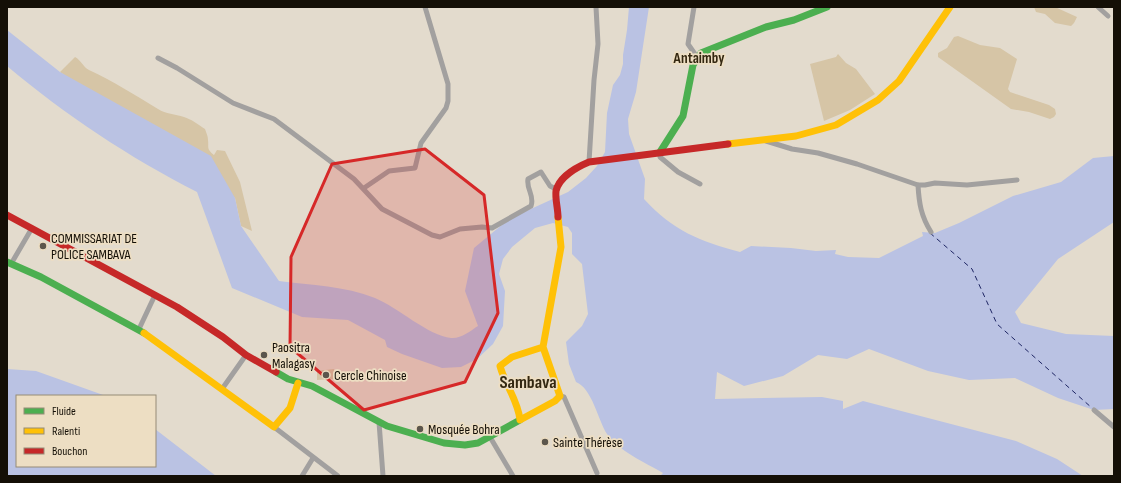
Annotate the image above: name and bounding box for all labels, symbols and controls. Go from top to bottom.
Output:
district label: Antaimby [673,49,725,68]
place label: COMMISSARIAT DE POLICE SAMBAVA [51,230,137,263]
marker: COMMISSARIAT DE POLICE SAMBAVA [38,241,48,251]
place label: Paositra Malagasy [272,339,315,372]
marker: Paositra Malagasy [259,350,269,360]
place label: Cercle Chinoise [334,367,407,384]
marker: Cercle Chinoise [321,370,331,380]
district label: Sambava [499,372,557,393]
legend [16,395,156,467]
text: Fluide [52,404,76,419]
place label: Mosquée Bohra [428,421,500,438]
text: Ralenti [52,424,80,439]
marker: Mosquée Bohra [415,424,425,434]
place label: Sainte Thérèse [553,434,622,451]
marker: Sainte Thérèse [540,437,550,447]
text: Bouchon [52,444,87,459]

